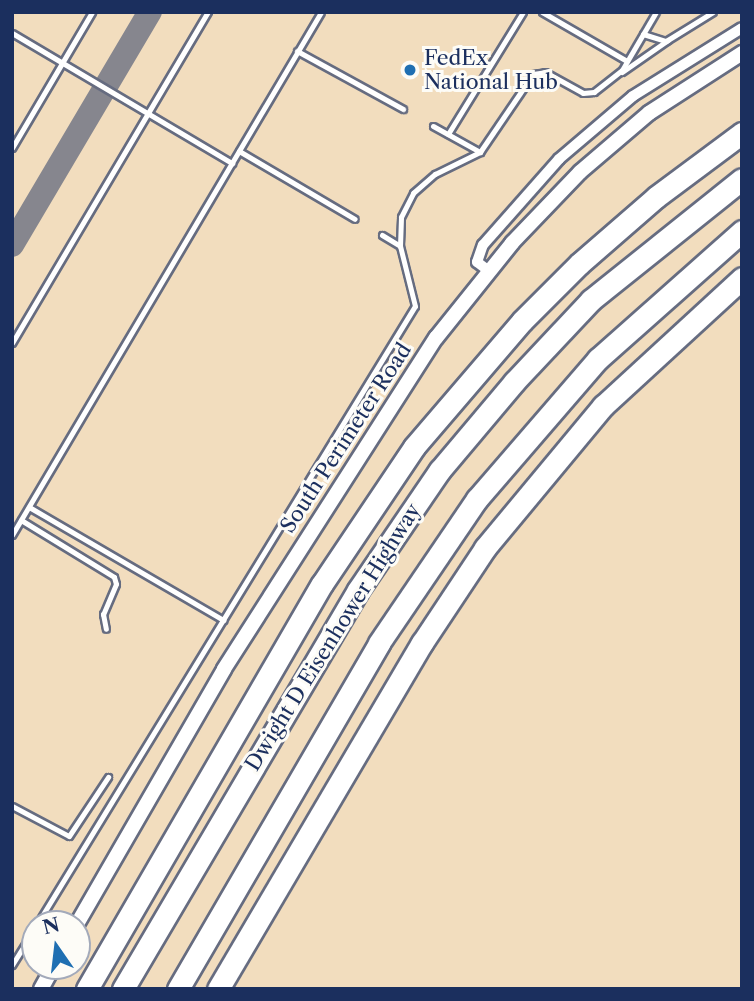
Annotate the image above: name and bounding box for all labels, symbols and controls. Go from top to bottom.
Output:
place label: FedEx National Hub [424,45,558,95]
marker: FedEx National Hub [402,62,418,78]
street label: South Perimeter Road [275,338,417,538]
street label: Dwight D Eisenhower Highway [240,498,426,776]
north arrow [21,910,91,980]
text: N [40,913,62,939]

